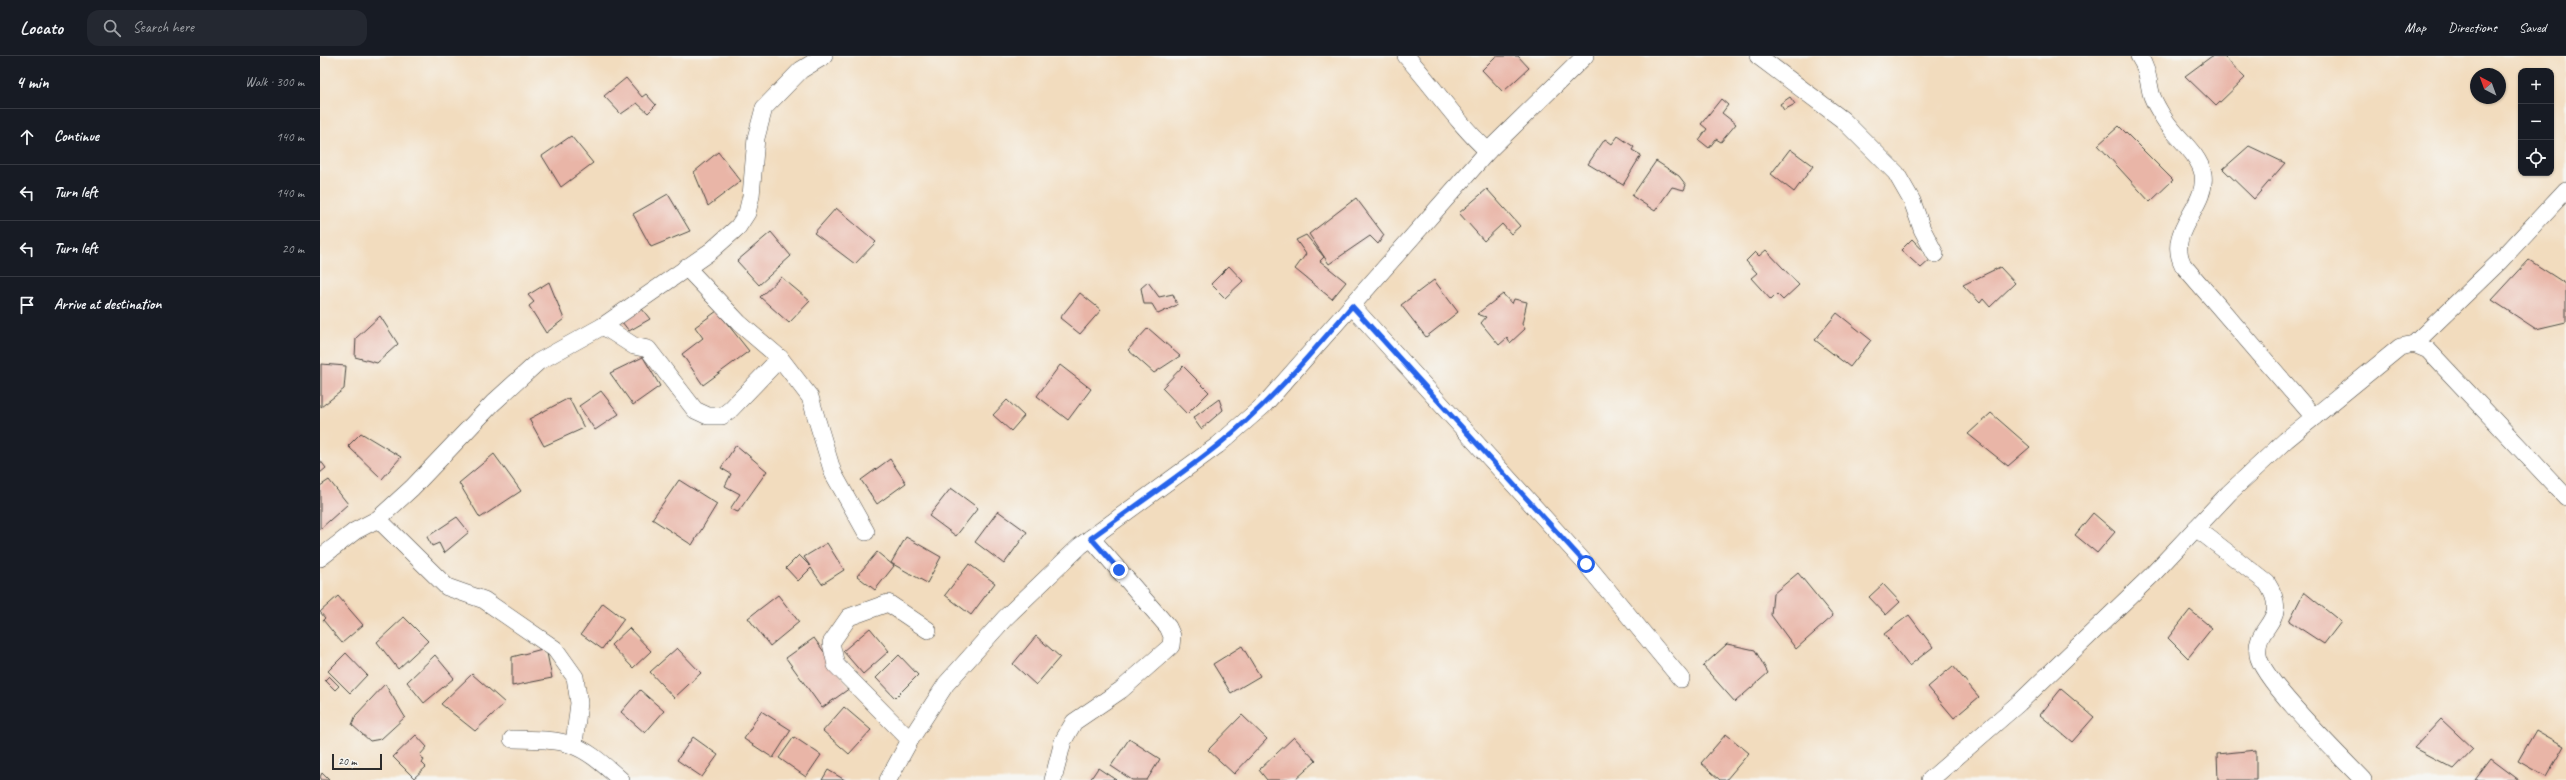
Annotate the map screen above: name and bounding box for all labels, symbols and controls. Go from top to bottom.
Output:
search box [87,10,367,46]
text: Locato [20,16,63,40]
icon: search [101,17,123,39]
text: Search here [133,18,194,37]
text: Map [2405,19,2426,36]
text: Directions [2448,19,2497,36]
text: Saved [2519,19,2546,36]
north arrow [2470,68,2506,104]
map controls [2518,68,2554,176]
button: + [2518,68,2554,104]
text: 4 min [16,72,49,93]
text: Walk · 300 m [245,74,304,90]
button: − [2518,104,2554,140]
icon: ahead [16,126,38,148]
text: Continue [54,127,99,146]
text: 140 m [276,129,304,145]
button: locate [2518,140,2554,176]
icon: left [16,182,38,204]
text: Turn left [54,183,97,202]
text: 140 m [276,185,304,201]
icon: left [16,238,38,260]
text: Turn left [54,239,97,258]
text: 20 m [282,241,304,257]
icon: arrive [16,294,38,316]
text: Arrive at destination [54,295,161,314]
route start [1577,555,1595,573]
route end [1110,561,1128,579]
scale bar [332,752,382,771]
text: 20 m [338,754,357,768]

